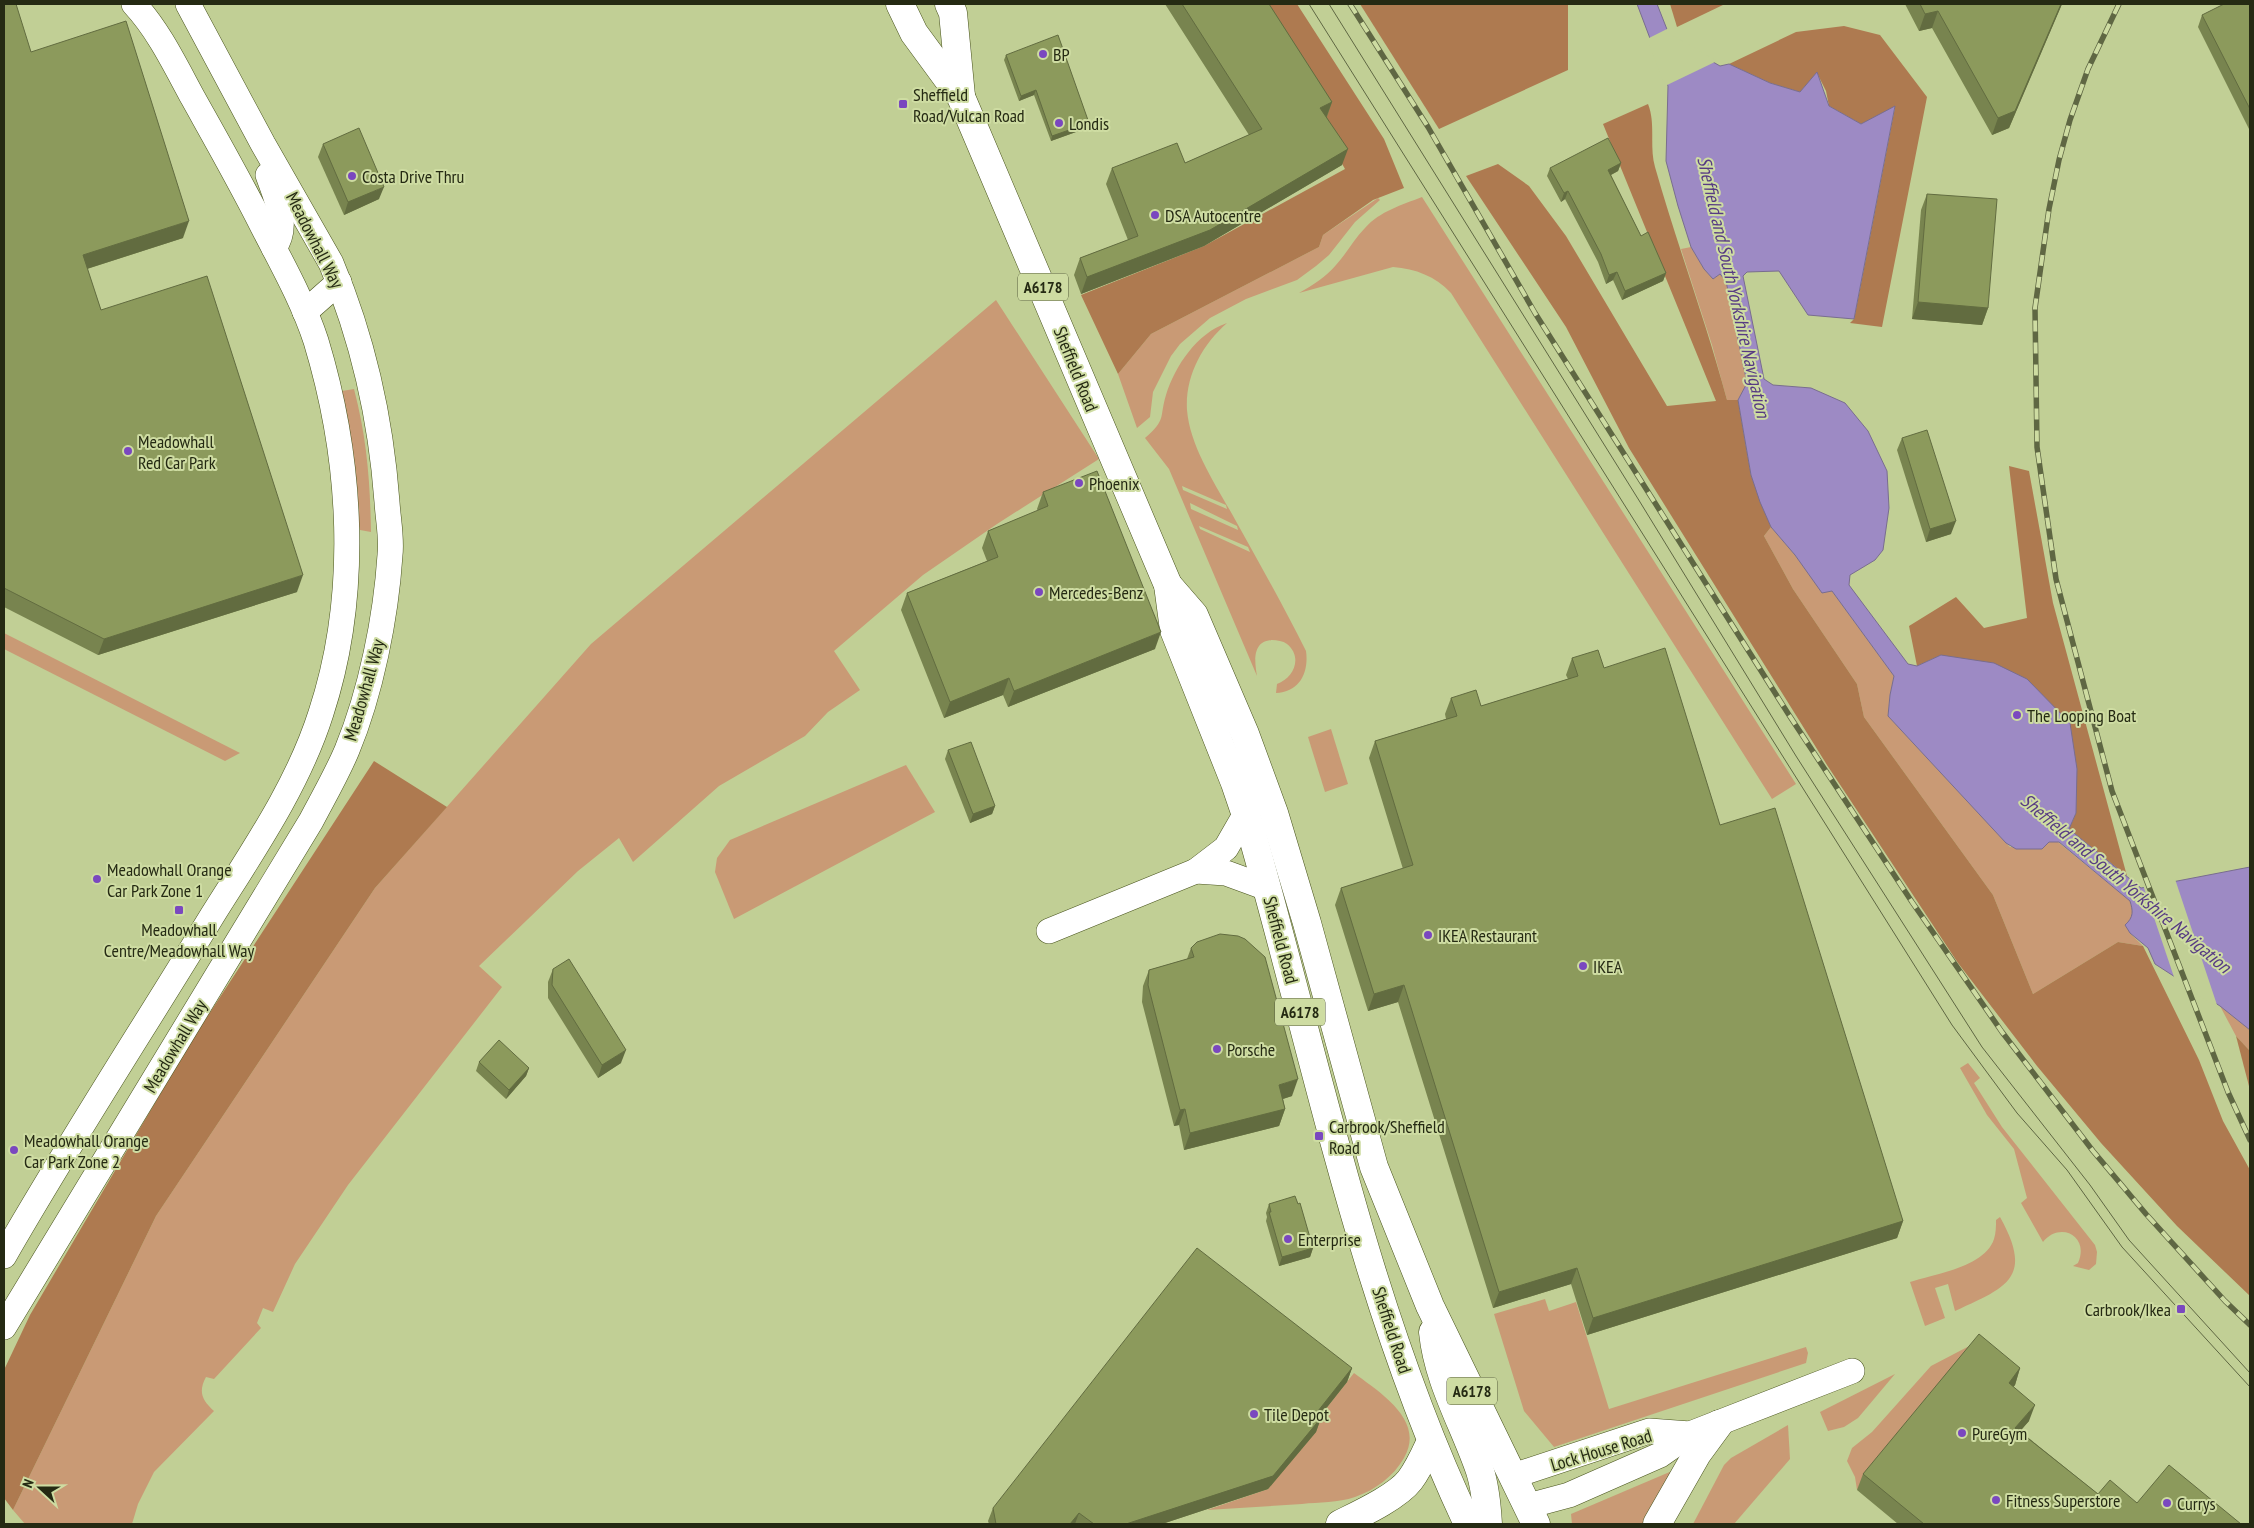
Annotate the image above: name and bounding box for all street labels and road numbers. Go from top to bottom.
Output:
street label: Meadowhall Way [281,188,349,292]
road number: A6178 [1018,274,1068,300]
street label: Sheffield Road [1049,323,1103,415]
street label: Meadowhall Way [339,636,390,743]
street label: Sheffield Road [1258,894,1304,986]
street label: Meadowhall Way [138,995,212,1097]
road number: A6178 [1275,999,1325,1026]
street label: Sheffield Road [1367,1284,1417,1376]
road number: A6178 [1447,1378,1497,1404]
street label: Lock House Road [1548,1424,1654,1476]

